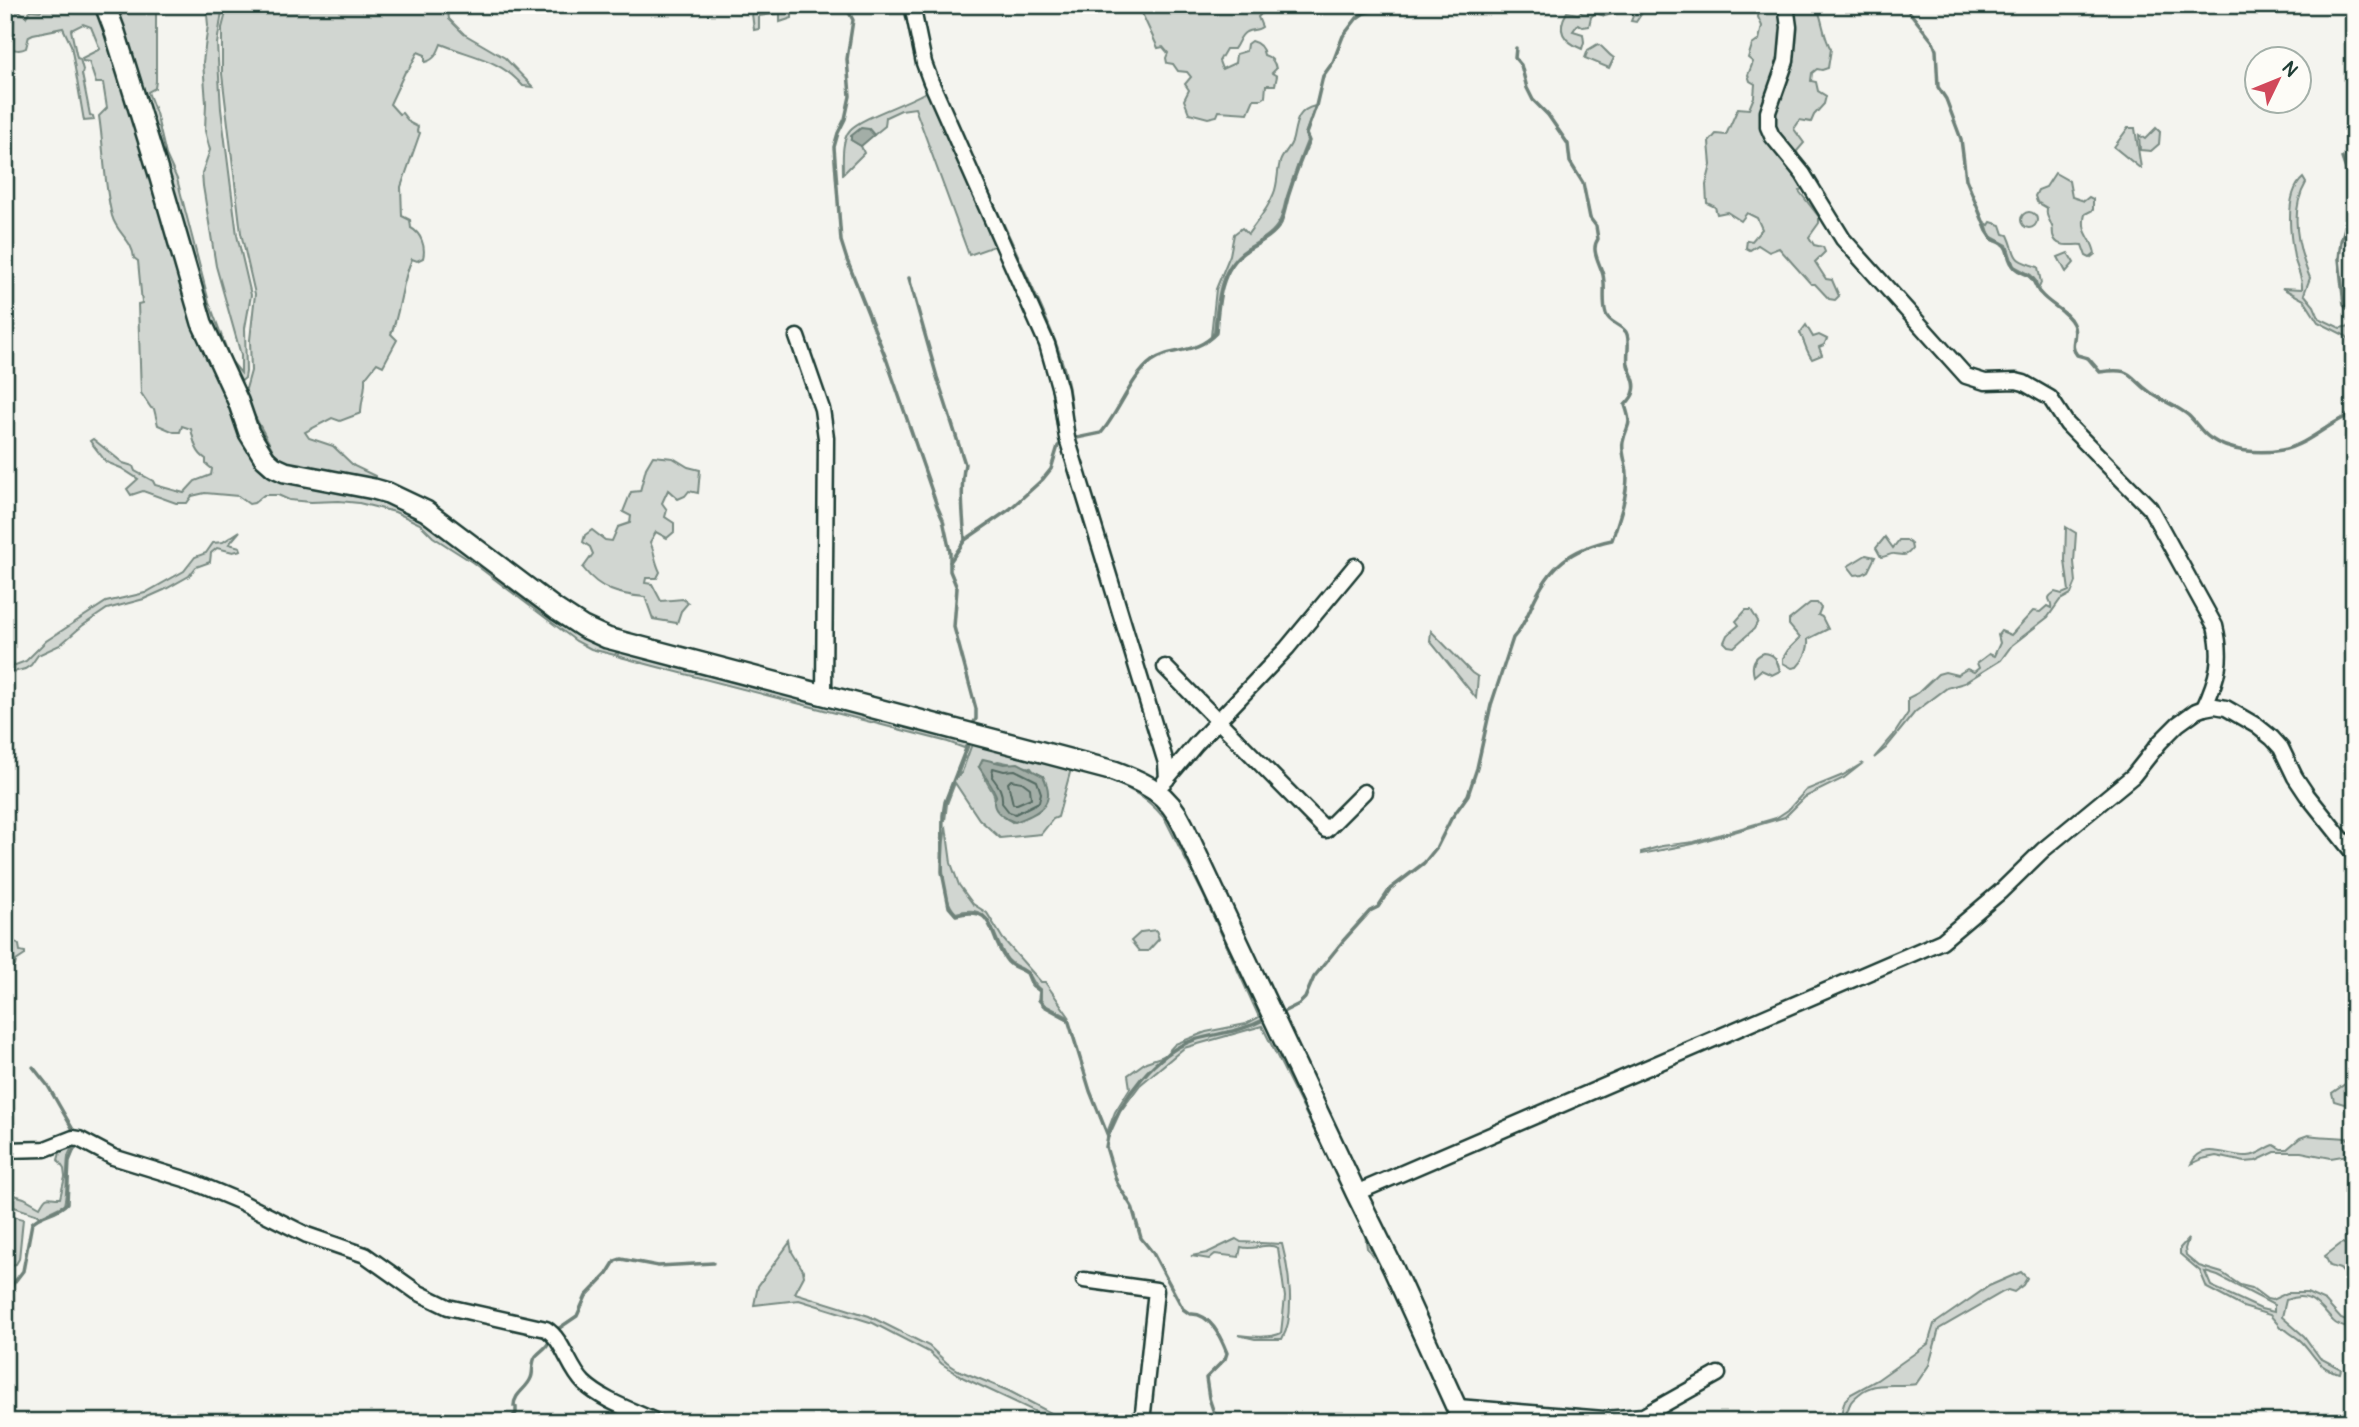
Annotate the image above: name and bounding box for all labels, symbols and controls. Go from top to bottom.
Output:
north arrow [2244,46,2314,116]
text: N [2277,56,2303,82]

